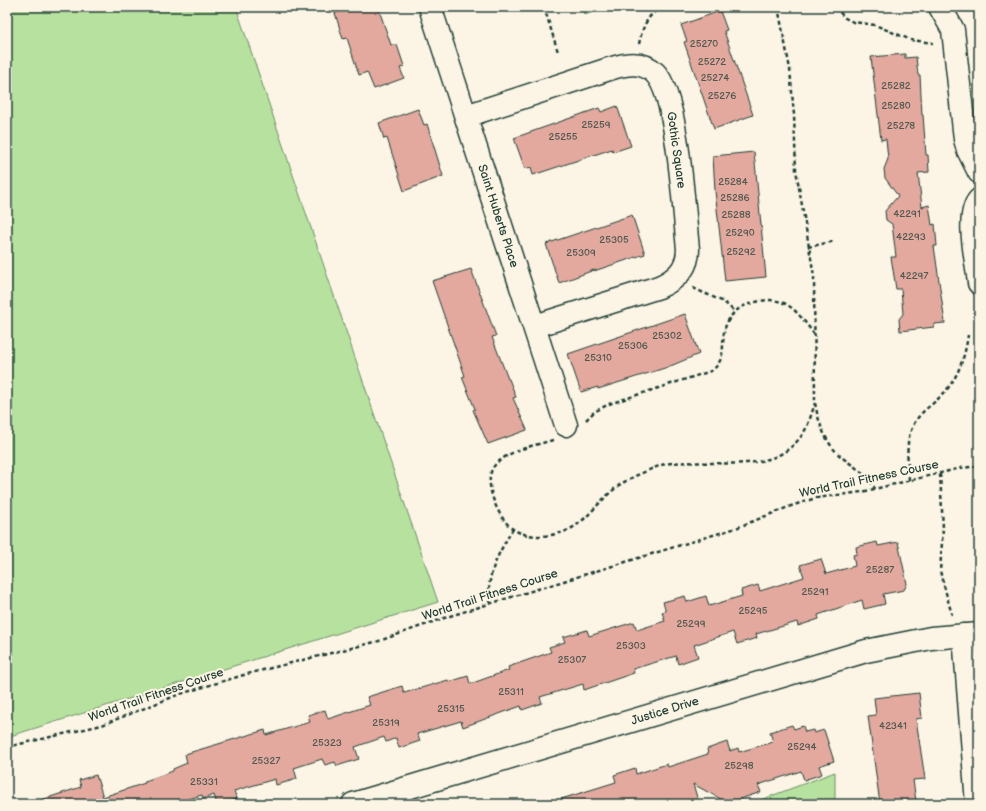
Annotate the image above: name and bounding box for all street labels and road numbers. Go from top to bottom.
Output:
street label: Gothic Square [663,111,689,189]
street label: Saint Huberts Place [474,163,522,269]
street label: World Trail Fitness Course [798,457,940,501]
street label: World Trail Fitness Course [420,566,560,624]
street label: World Trail Fitness Course [86,665,226,725]
street label: Justice Drive [629,694,701,728]

